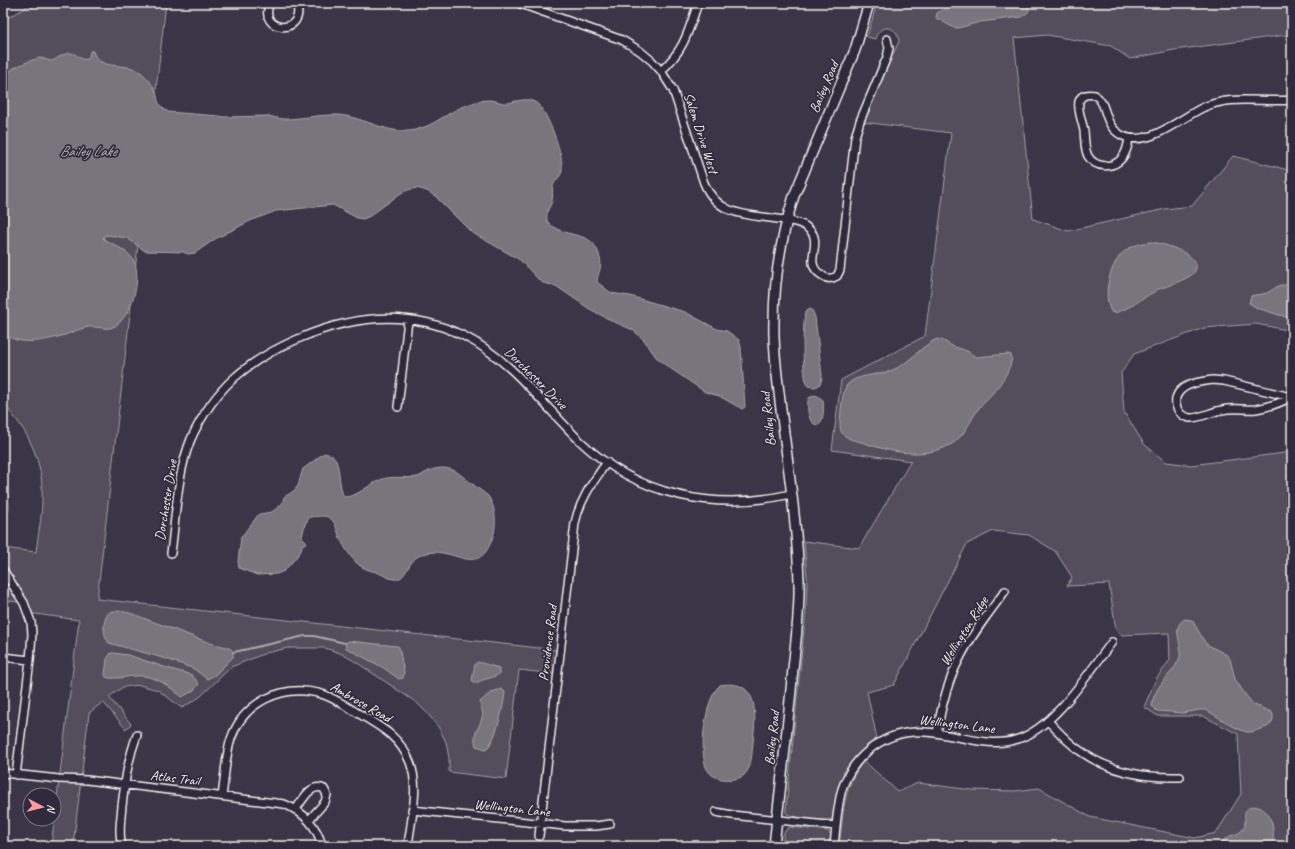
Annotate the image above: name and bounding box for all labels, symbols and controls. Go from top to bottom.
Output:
street label: Bailey Road [806,56,843,115]
street label: Salem Drive West [680,90,723,178]
water label: Bailey Lake [60,142,118,161]
street label: Dorchester Drive [501,343,572,414]
street label: Bailey Road [756,389,779,447]
street label: Dorchester Drive [151,457,181,542]
street label: Wellington Ridge [936,592,993,669]
street label: Providence Road [535,602,561,682]
street label: Ambrose Road [327,678,397,728]
street label: Bailey Road [761,708,784,766]
street label: Wellington Lane [918,711,997,737]
street label: Atlas Trail [150,767,203,790]
north arrow [22,787,62,827]
street label: Wellington Lane [473,796,552,821]
text: N [44,804,59,815]

